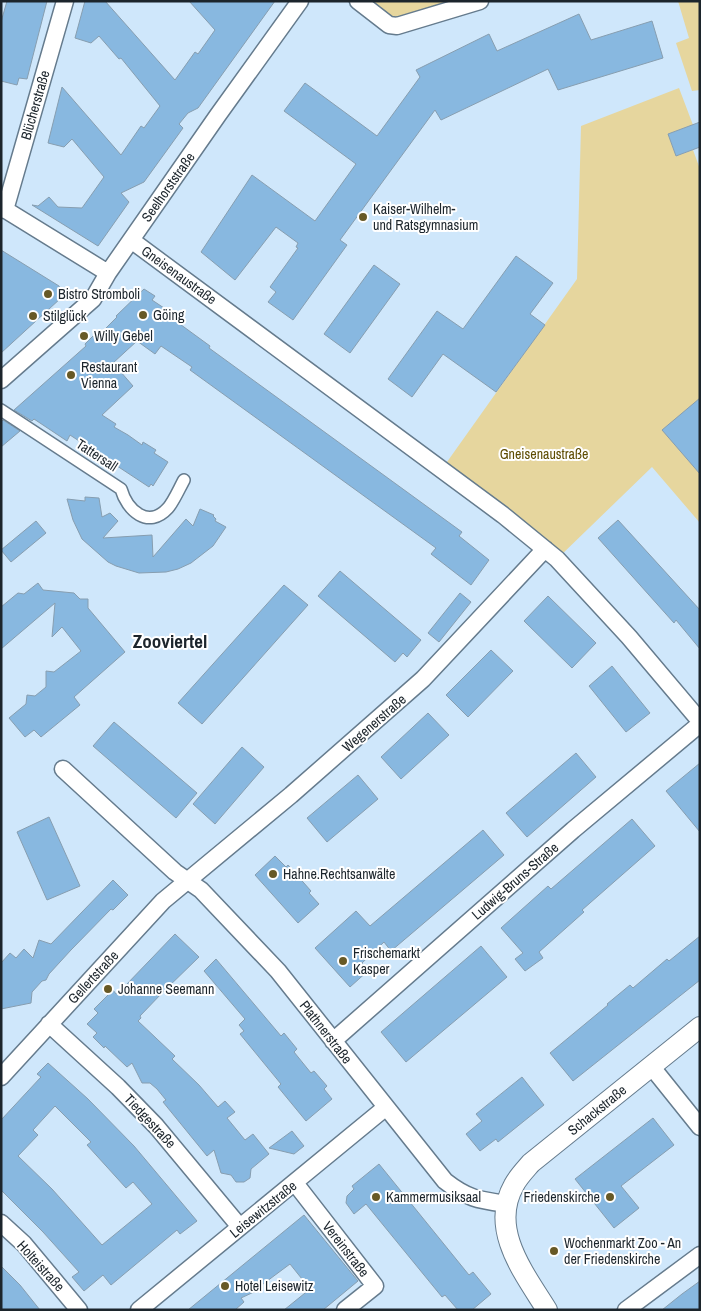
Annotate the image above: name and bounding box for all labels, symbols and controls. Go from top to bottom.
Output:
street label: Blücherstraße [16,68,54,142]
street label: Seelhorststraße [137,149,199,225]
place label: Kaiser-Wilhelm- und Ratsgymnasium [373,200,478,234]
marker: Kaiser-Wilhelm- und Ratsgymnasium [357,211,369,223]
street label: Gneisenaustraße [138,242,220,308]
place label: Bistro Stromboli [58,285,140,303]
marker: Bistro Stromboli [42,288,54,300]
place label: Göing [153,306,185,324]
place label: Stilglück [43,307,87,325]
marker: Göing [137,309,149,321]
marker: Stilglück [27,310,39,322]
place label: Willy Gebel [94,327,153,345]
marker: Willy Gebel [78,330,90,342]
place label: Restaurant Vienna [81,358,137,392]
marker: Restaurant Vienna [65,369,77,381]
street label: Tattersall [73,435,121,475]
park label: Gneisenaustraße [500,445,588,463]
district label: Zooviertel [133,628,207,654]
street label: Wegenerstraße [338,690,410,756]
street label: Ludwig-Bruns-Straße [468,838,562,924]
place label: Hahne.Rechtsanwälte [283,865,395,883]
marker: Hahne.Rechtsanwälte [267,868,279,880]
place label: Frischemarkt Kasper [353,944,420,978]
street label: Gellertstraße [64,947,122,1007]
marker: Frischemarkt Kasper [337,955,349,967]
place label: Johanne Seemann [118,980,214,998]
marker: Johanne Seemann [102,983,114,995]
street label: Plathnerstraße [296,997,356,1067]
street label: Schackstraße [564,1081,630,1139]
street label: Tiedgestraße [120,1090,180,1152]
street label: Leisewitzstraße [226,1177,300,1241]
place label: Kammermusiksaal [386,1188,481,1206]
place label: Friedenskirche [523,1188,600,1206]
marker: Kammermusiksaal [370,1191,382,1203]
marker: Friedenskirche [604,1191,616,1203]
street label: Vereinstraße [319,1218,373,1280]
place label: Wochenmarkt Zoo - An der Friedenskirche [564,1234,681,1268]
street label: Holteistraße [13,1237,69,1295]
marker: Wochenmarkt Zoo - An der Friedenskirche [548,1245,560,1257]
place label: Hotel Leisewitz [235,1277,314,1295]
marker: Hotel Leisewitz [219,1280,231,1292]

